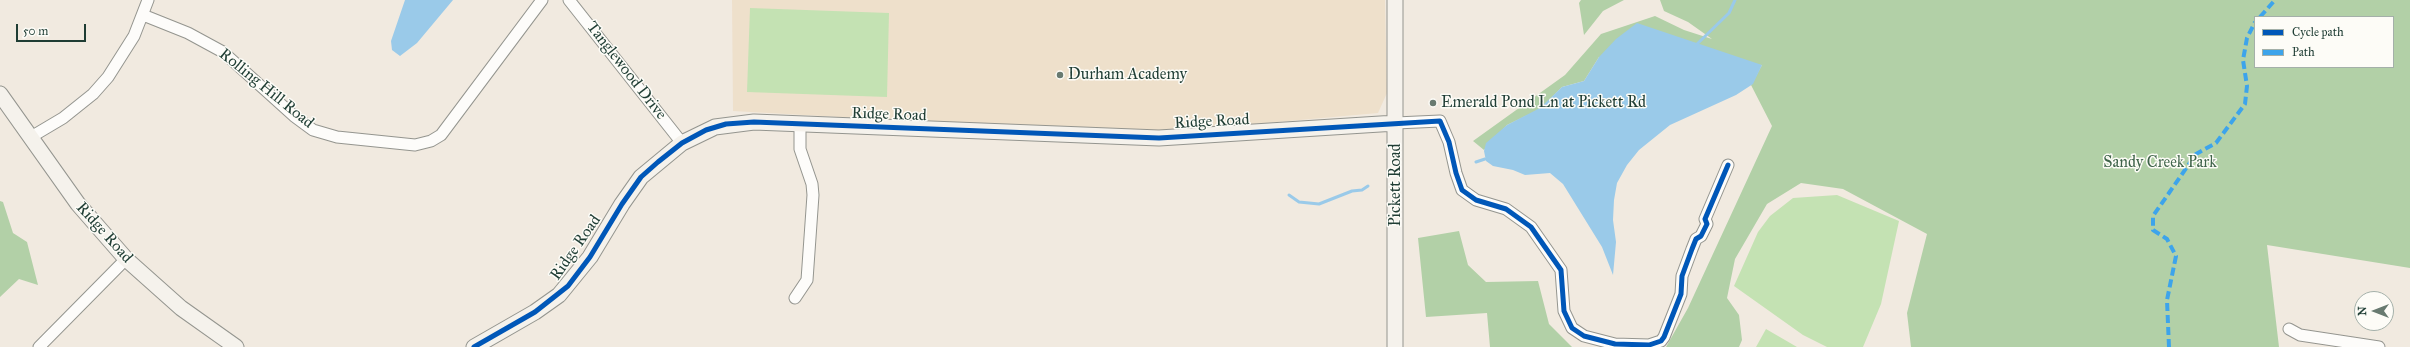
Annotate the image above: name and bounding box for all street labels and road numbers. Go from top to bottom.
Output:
street label: Tanglewood Drive [582,18,670,124]
street label: Rolling Hill Road [215,45,317,133]
street label: Ridge Road [851,104,927,126]
street label: Ridge Road [1174,110,1250,134]
street label: Pickett Road [1386,143,1406,227]
street label: Ridge Road [72,199,136,267]
street label: Ridge Road [547,212,605,284]

